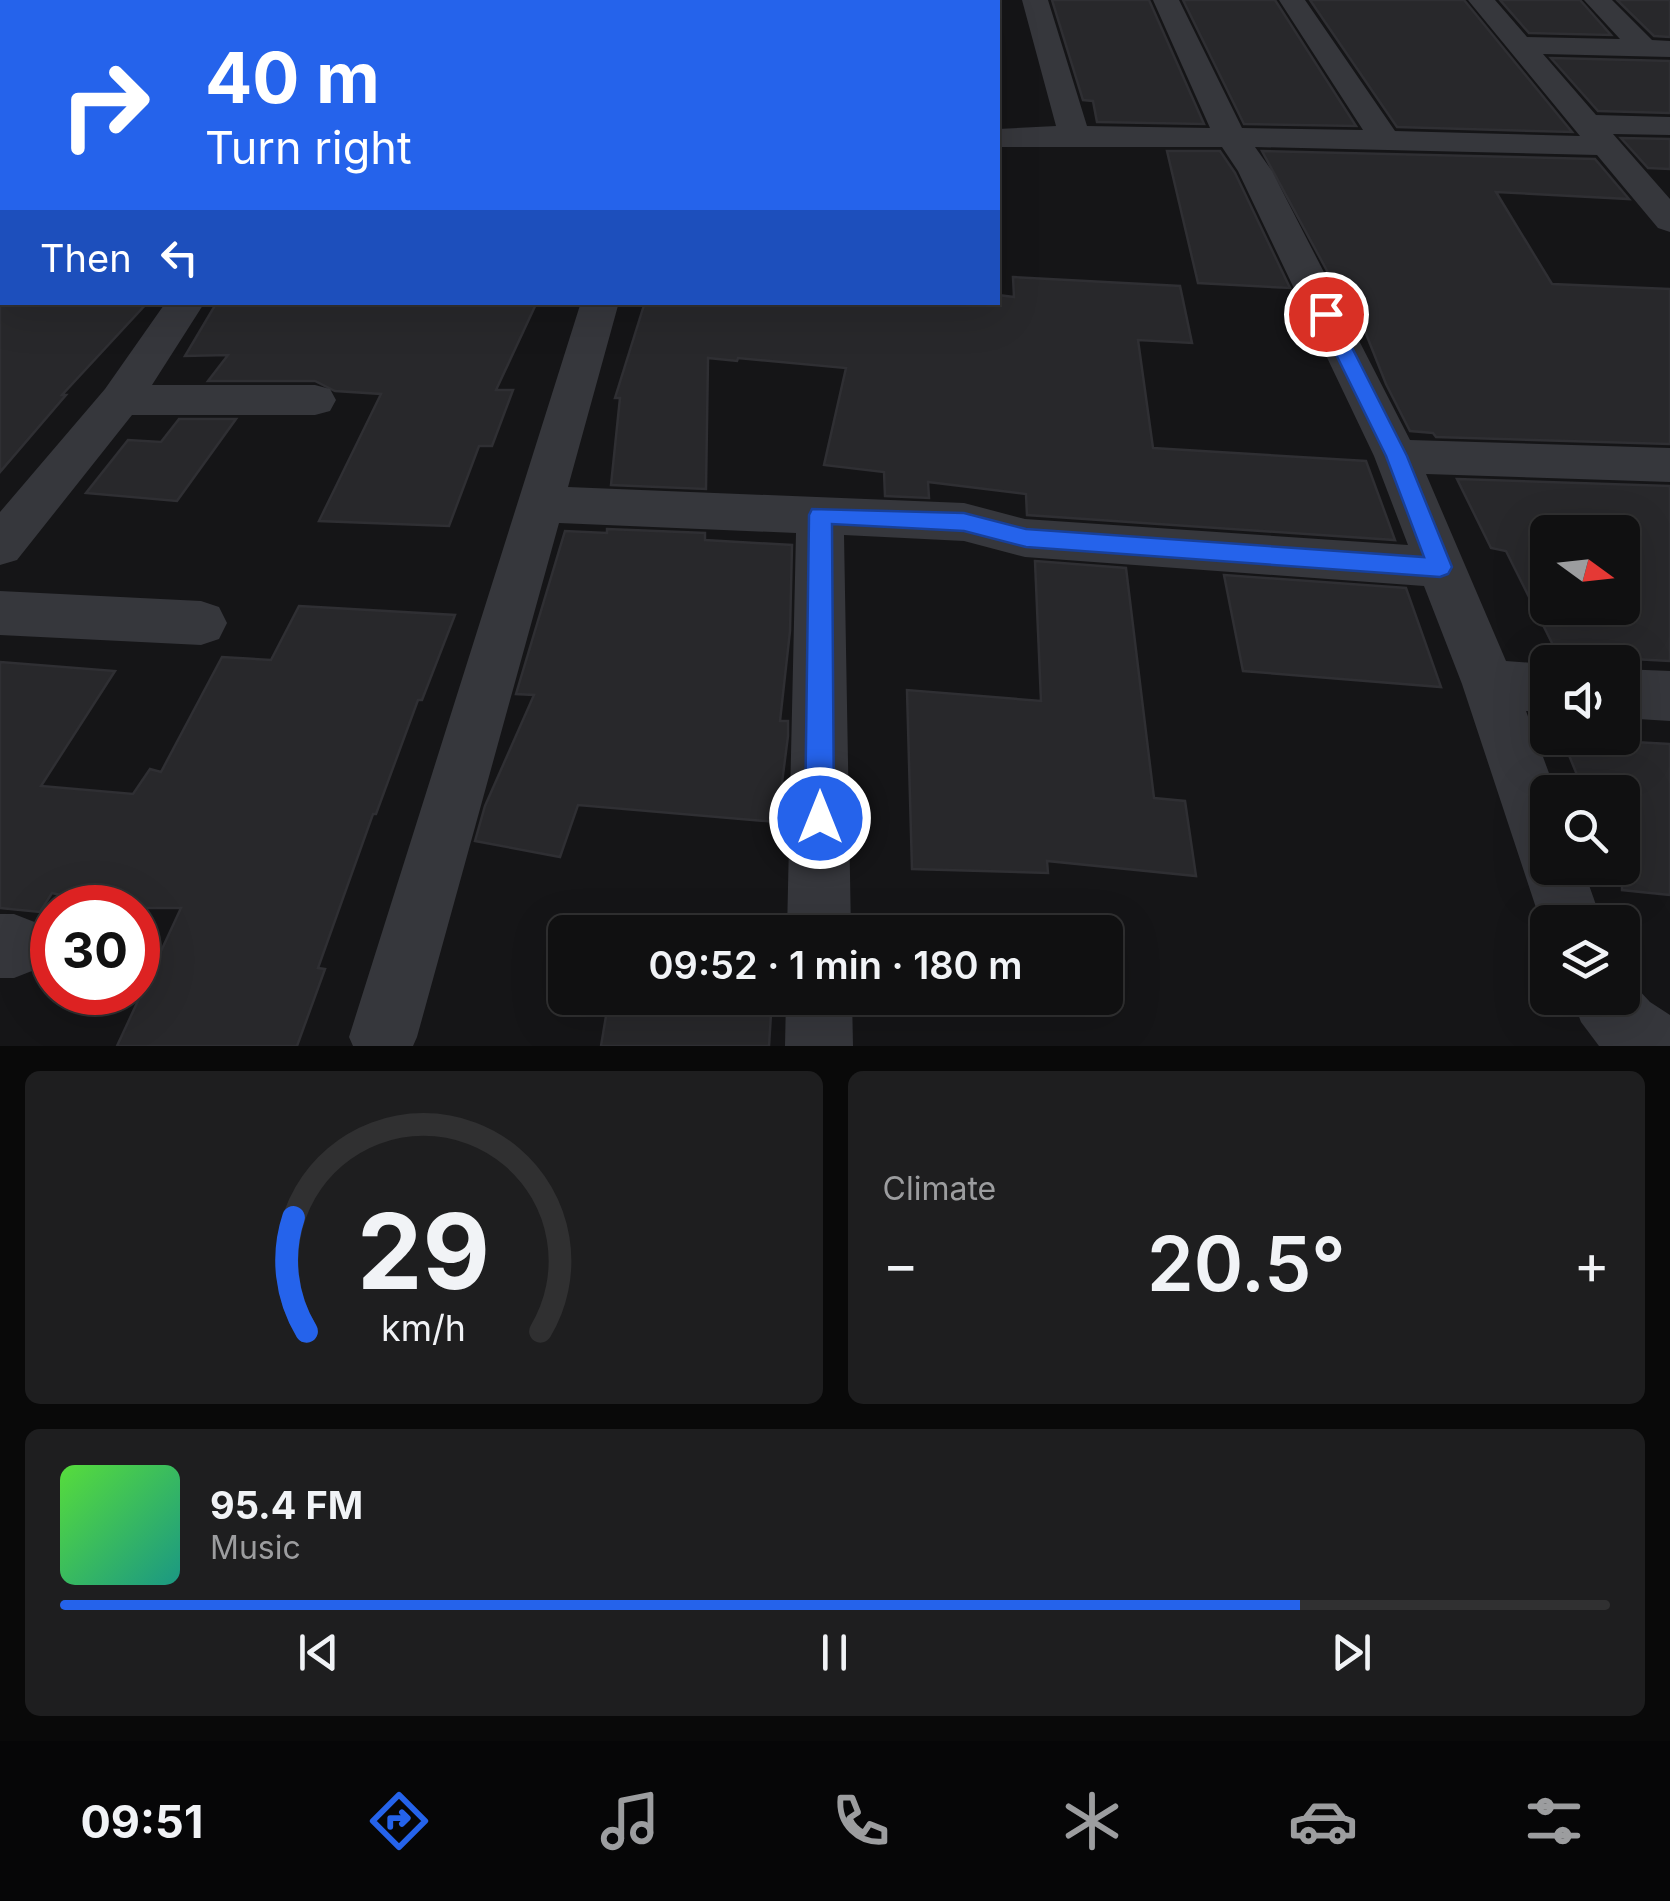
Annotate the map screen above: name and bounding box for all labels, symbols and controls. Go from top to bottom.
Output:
text: 40 m [205,35,380,120]
icon: right [40,40,170,170]
text: Turn right [205,120,412,175]
icon: left [152,230,207,285]
text: Then [40,235,132,281]
pin [1284,272,1369,357]
icon: arrive [1299,287,1354,342]
north arrow [1530,515,1640,625]
map controls [1530,515,1640,1015]
button: sound [1530,645,1640,755]
position arrow [768,766,872,870]
button: search [1530,775,1640,885]
speed limit sign: 30 [30,885,160,1015]
button: layers [1530,905,1640,1015]
text: 09:52 · 1 min · 180 m [649,942,1022,988]
text: Climate [883,1169,996,1208]
text: 29 [357,1188,490,1314]
text: 20.5° [1147,1218,1346,1309]
text: − [883,1231,919,1297]
text: + [1574,1231,1610,1297]
text: km/h [381,1306,466,1350]
text: 95.4 FM [210,1482,363,1528]
text: Music [210,1528,301,1567]
icon: previous [291,1625,346,1680]
icon: pause [807,1625,862,1680]
icon: next [1324,1625,1379,1680]
icon: directions [364,1786,434,1856]
icon: music [595,1786,665,1856]
icon: phone [826,1786,896,1856]
icon: climate [1057,1786,1127,1856]
icon: car [1288,1786,1358,1856]
icon: filters [1519,1786,1589,1856]
text: 09:51 [81,1794,203,1849]

